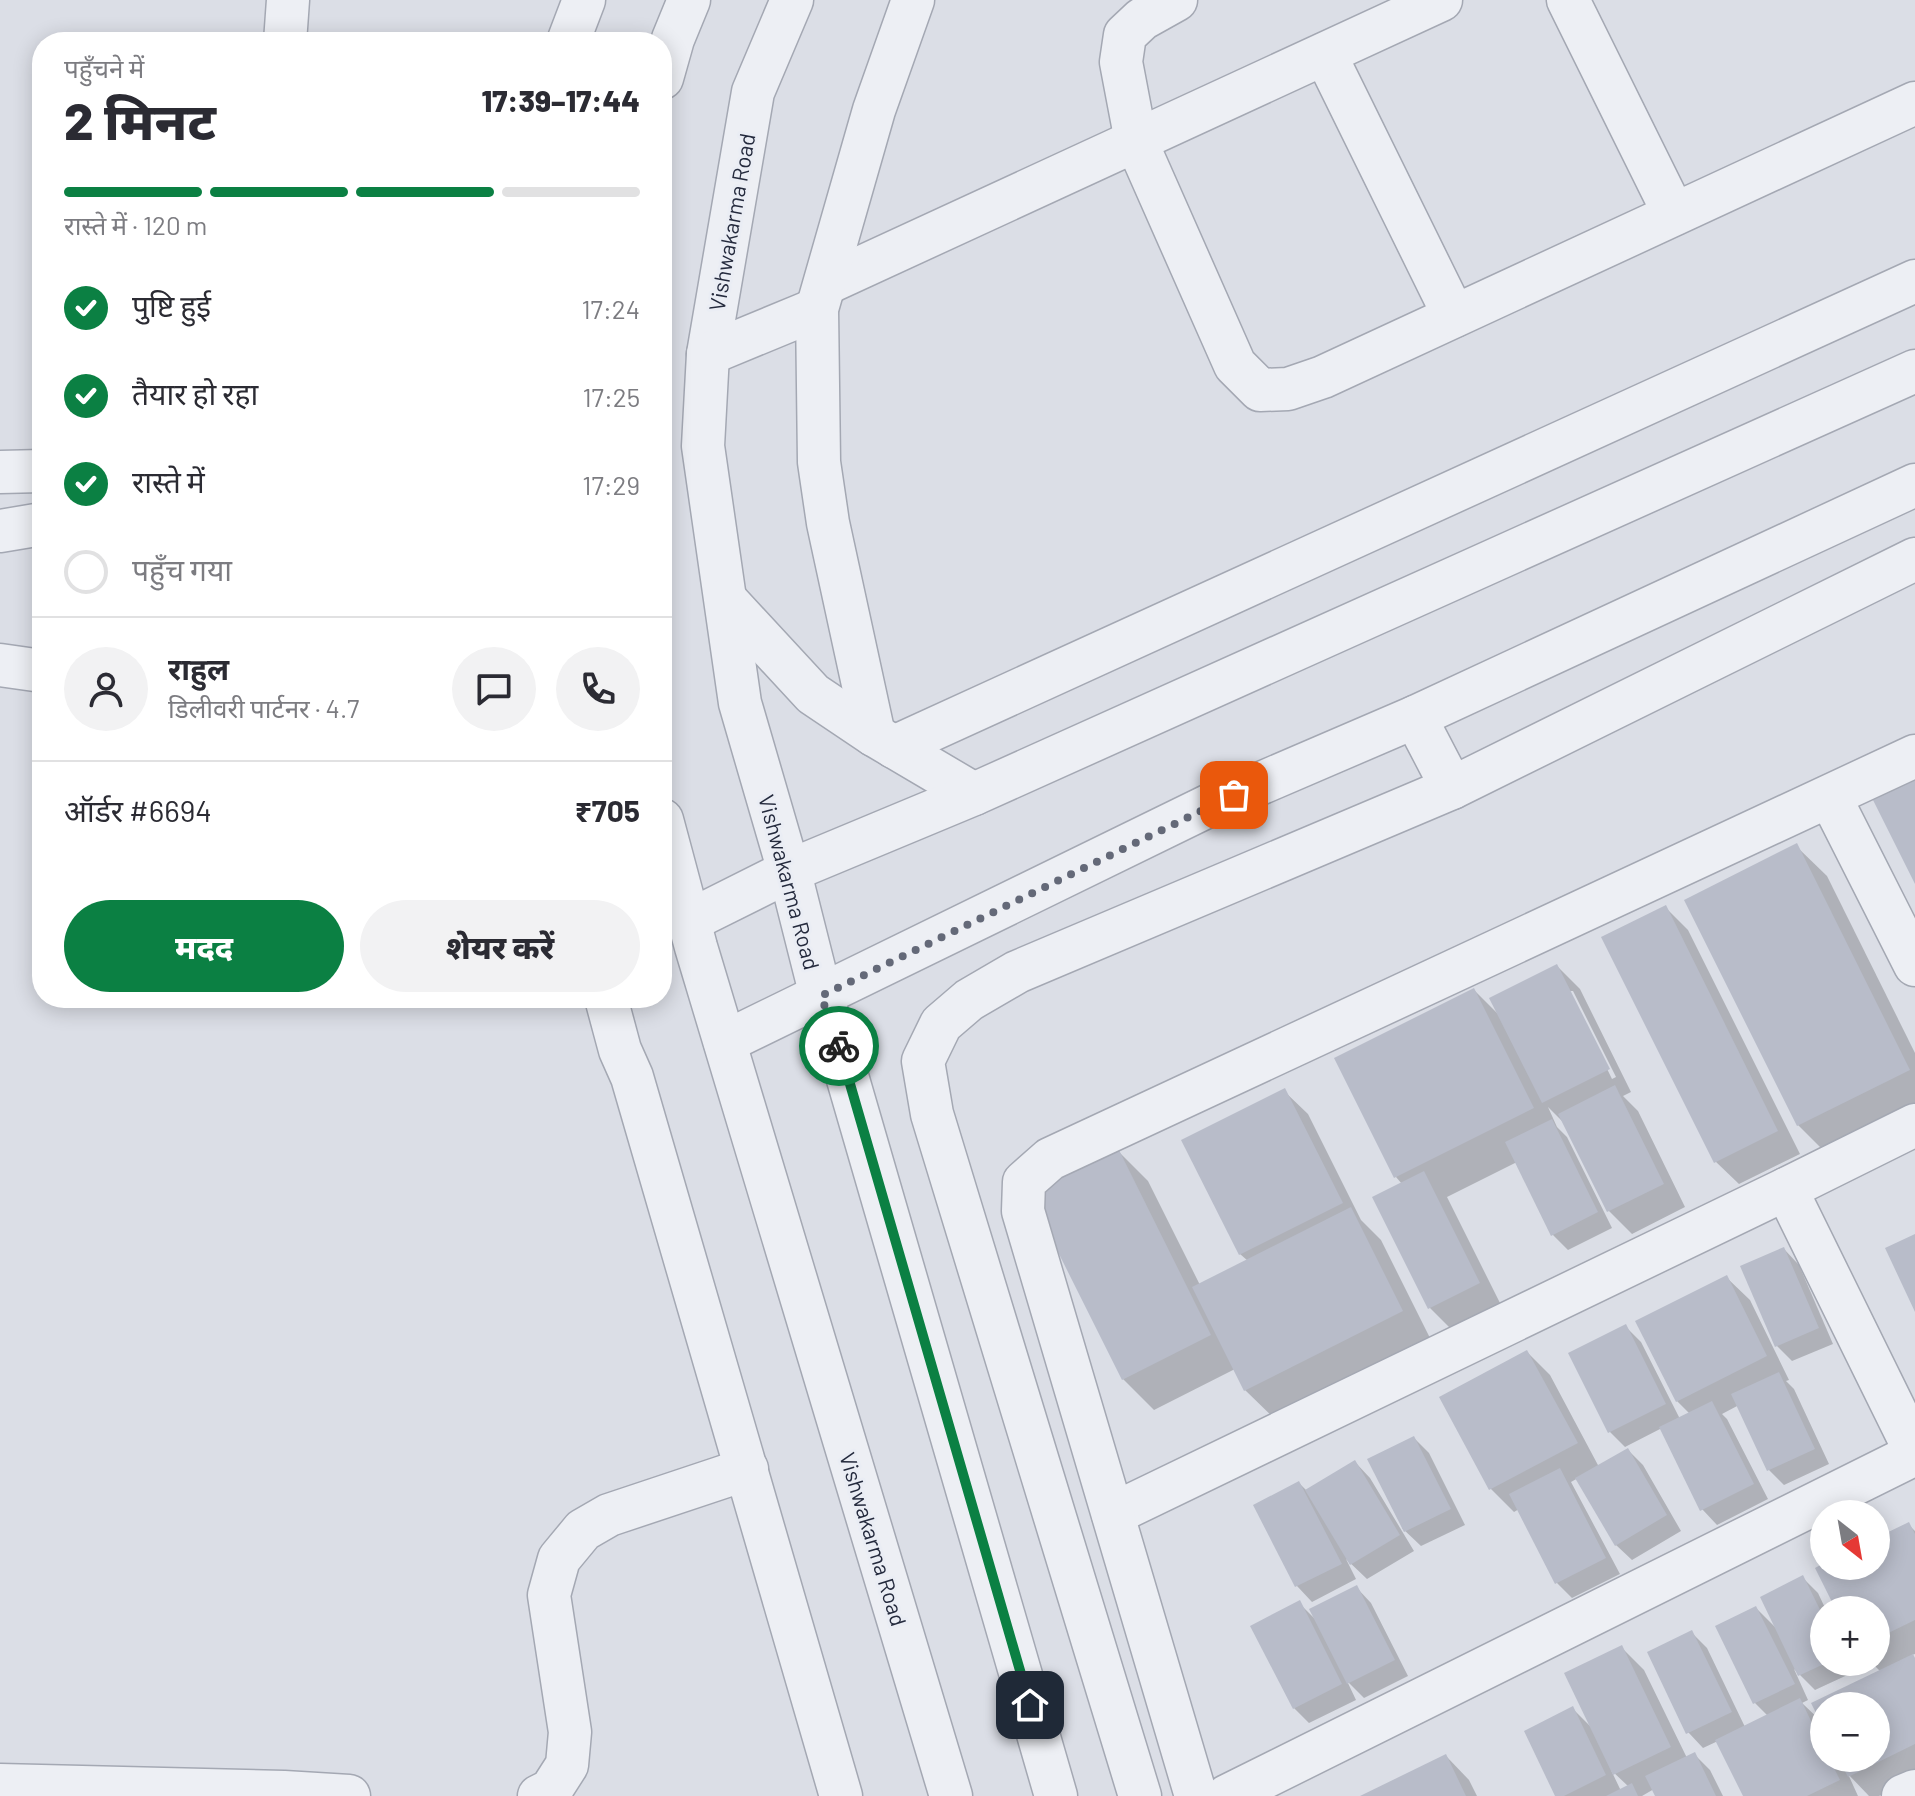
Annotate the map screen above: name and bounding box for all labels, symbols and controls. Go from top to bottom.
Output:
text: पहुँचने में [64,52,144,83]
text: 17:39–17:44 [482,82,640,118]
text: 2 मिनट [64,88,216,150]
street label: Vishwakarma Road [703,131,759,313]
text: रास्ते में · 120 m [64,209,207,240]
icon: check [64,286,108,330]
text: पुष्टि हुई [132,287,211,323]
text: 17:24 [582,293,640,324]
icon: check [64,374,108,418]
text: तैयार हो रहा [132,375,258,411]
text: 17:25 [582,381,640,412]
icon: check [64,462,108,506]
text: रास्ते में [132,463,205,499]
text: 17:29 [582,469,640,500]
text: पहुँच गया [132,551,232,587]
button: person [64,647,148,731]
button: chat [452,647,536,731]
button: phone [556,647,640,731]
text: राहुल [168,650,229,686]
text: डिलीवरी पार्टनर · 4.7 [168,692,359,723]
pin [1200,761,1268,829]
icon: bag [1212,773,1256,817]
text: ऑर्डर #6694 [64,792,212,828]
text: ₹705 [575,792,640,828]
street label: Vishwakarma Road [754,792,826,972]
button: मदद [64,900,344,992]
button: शेयर करें [360,900,640,992]
courier [799,1006,879,1086]
icon: bike [817,1024,861,1068]
street label: Vishwakarma Road [835,1449,913,1629]
north arrow [1810,1500,1890,1580]
map controls [1810,1500,1890,1772]
button: + [1810,1596,1890,1676]
pin [996,1671,1064,1739]
icon: home [1008,1683,1052,1727]
button: − [1810,1692,1890,1772]

